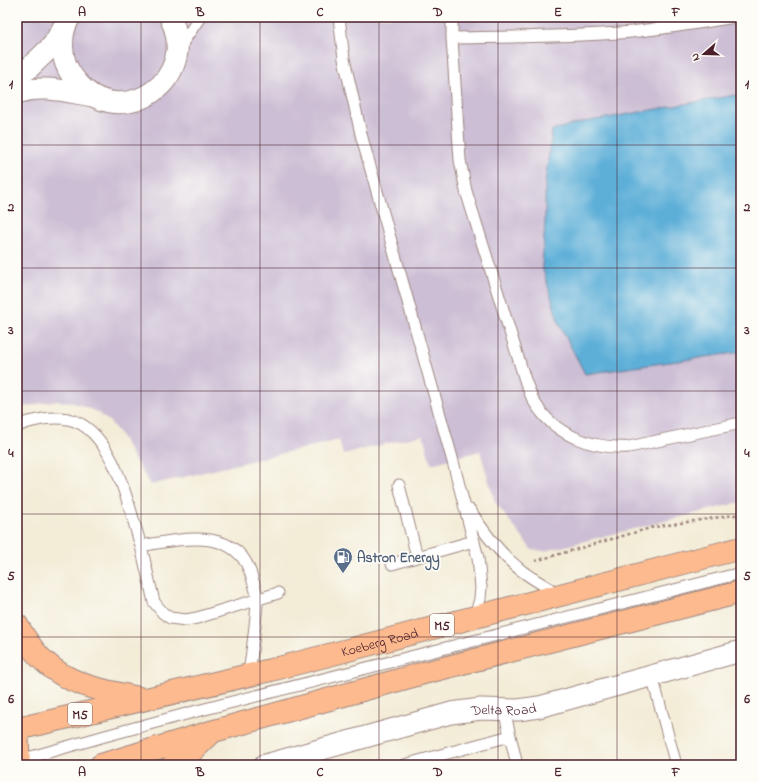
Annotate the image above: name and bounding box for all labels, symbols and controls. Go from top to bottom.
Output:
text: A [78,3,86,22]
text: B [195,3,205,22]
text: C [316,3,324,22]
text: D [432,3,443,22]
text: E [554,3,562,22]
text: F [671,3,681,22]
north arrow [684,34,724,74]
text: N [687,51,704,63]
text: 1 [9,75,14,94]
text: 1 [745,75,750,94]
text: 2 [7,198,15,217]
text: 2 [743,198,751,217]
text: 3 [7,321,14,340]
text: 3 [743,321,750,340]
text: 4 [7,444,14,463]
text: 4 [743,444,750,463]
fuel station icon: Astron Energy [332,546,354,574]
place label: Astron Energy [357,548,440,571]
text: 5 [7,567,15,586]
text: 5 [743,567,751,586]
road number: M5 [430,614,454,636]
street label: Koeberg Road [339,623,421,663]
text: 6 [7,690,14,709]
text: 6 [743,690,750,709]
street label: Delta Road [469,699,538,722]
road number: M5 [68,703,92,725]
text: A [78,763,86,782]
text: B [195,763,205,782]
text: C [316,763,324,782]
text: D [432,763,443,782]
text: E [554,763,562,782]
text: F [671,763,681,782]

